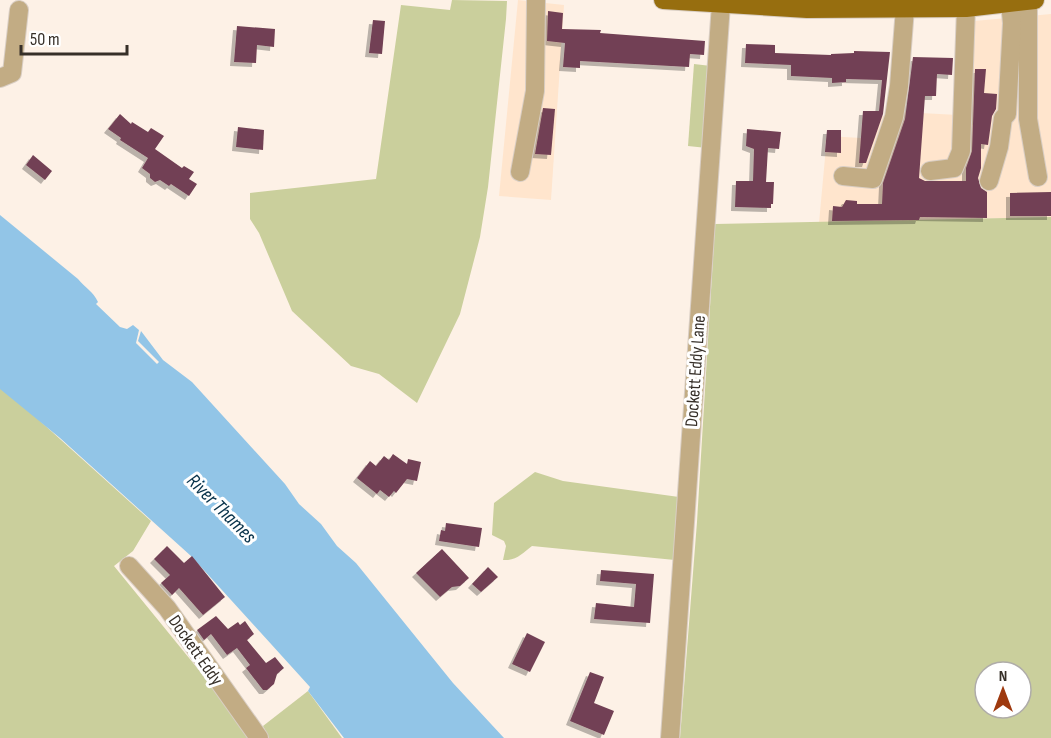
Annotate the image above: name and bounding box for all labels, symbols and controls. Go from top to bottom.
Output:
scale bar [21,18,128,56]
text: 50 m [30,29,60,50]
street label: Dockett Eddy Lane [681,315,710,428]
water label: River Thames [182,469,261,548]
street label: Dockett Eddy [164,611,227,689]
north arrow [973,660,1033,720]
text: N [999,667,1007,686]

